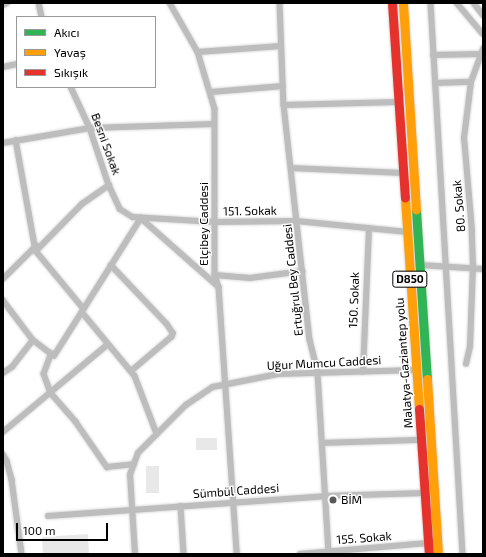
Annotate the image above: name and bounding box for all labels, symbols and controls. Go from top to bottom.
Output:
legend [16,16,156,88]
text: Akıcı [54,25,79,39]
text: Yavaş [54,45,86,59]
text: Sıkışık [54,65,88,79]
street label: Besni Sokak [88,111,124,177]
street label: 80. Sokak [450,179,468,233]
street label: Elçibey Caddesi [197,182,211,266]
street label: 151. Sokak [223,203,277,219]
street label: Ertuğrul Bey Caddesi [280,223,306,337]
road number: D850 [392,270,428,288]
street label: 150. Sokak [346,272,362,328]
street label: Malatya-Gaziantep yolu [392,297,416,429]
street label: Uğur Mumcu Caddesi [266,353,382,373]
street label: Sümbül Caddesi [192,481,280,501]
place label: BİM [341,493,362,507]
marker: BİM [328,495,338,505]
scale bar [18,515,110,541]
text: 100 m [23,523,55,537]
street label: 155. Sokak [336,529,392,547]

